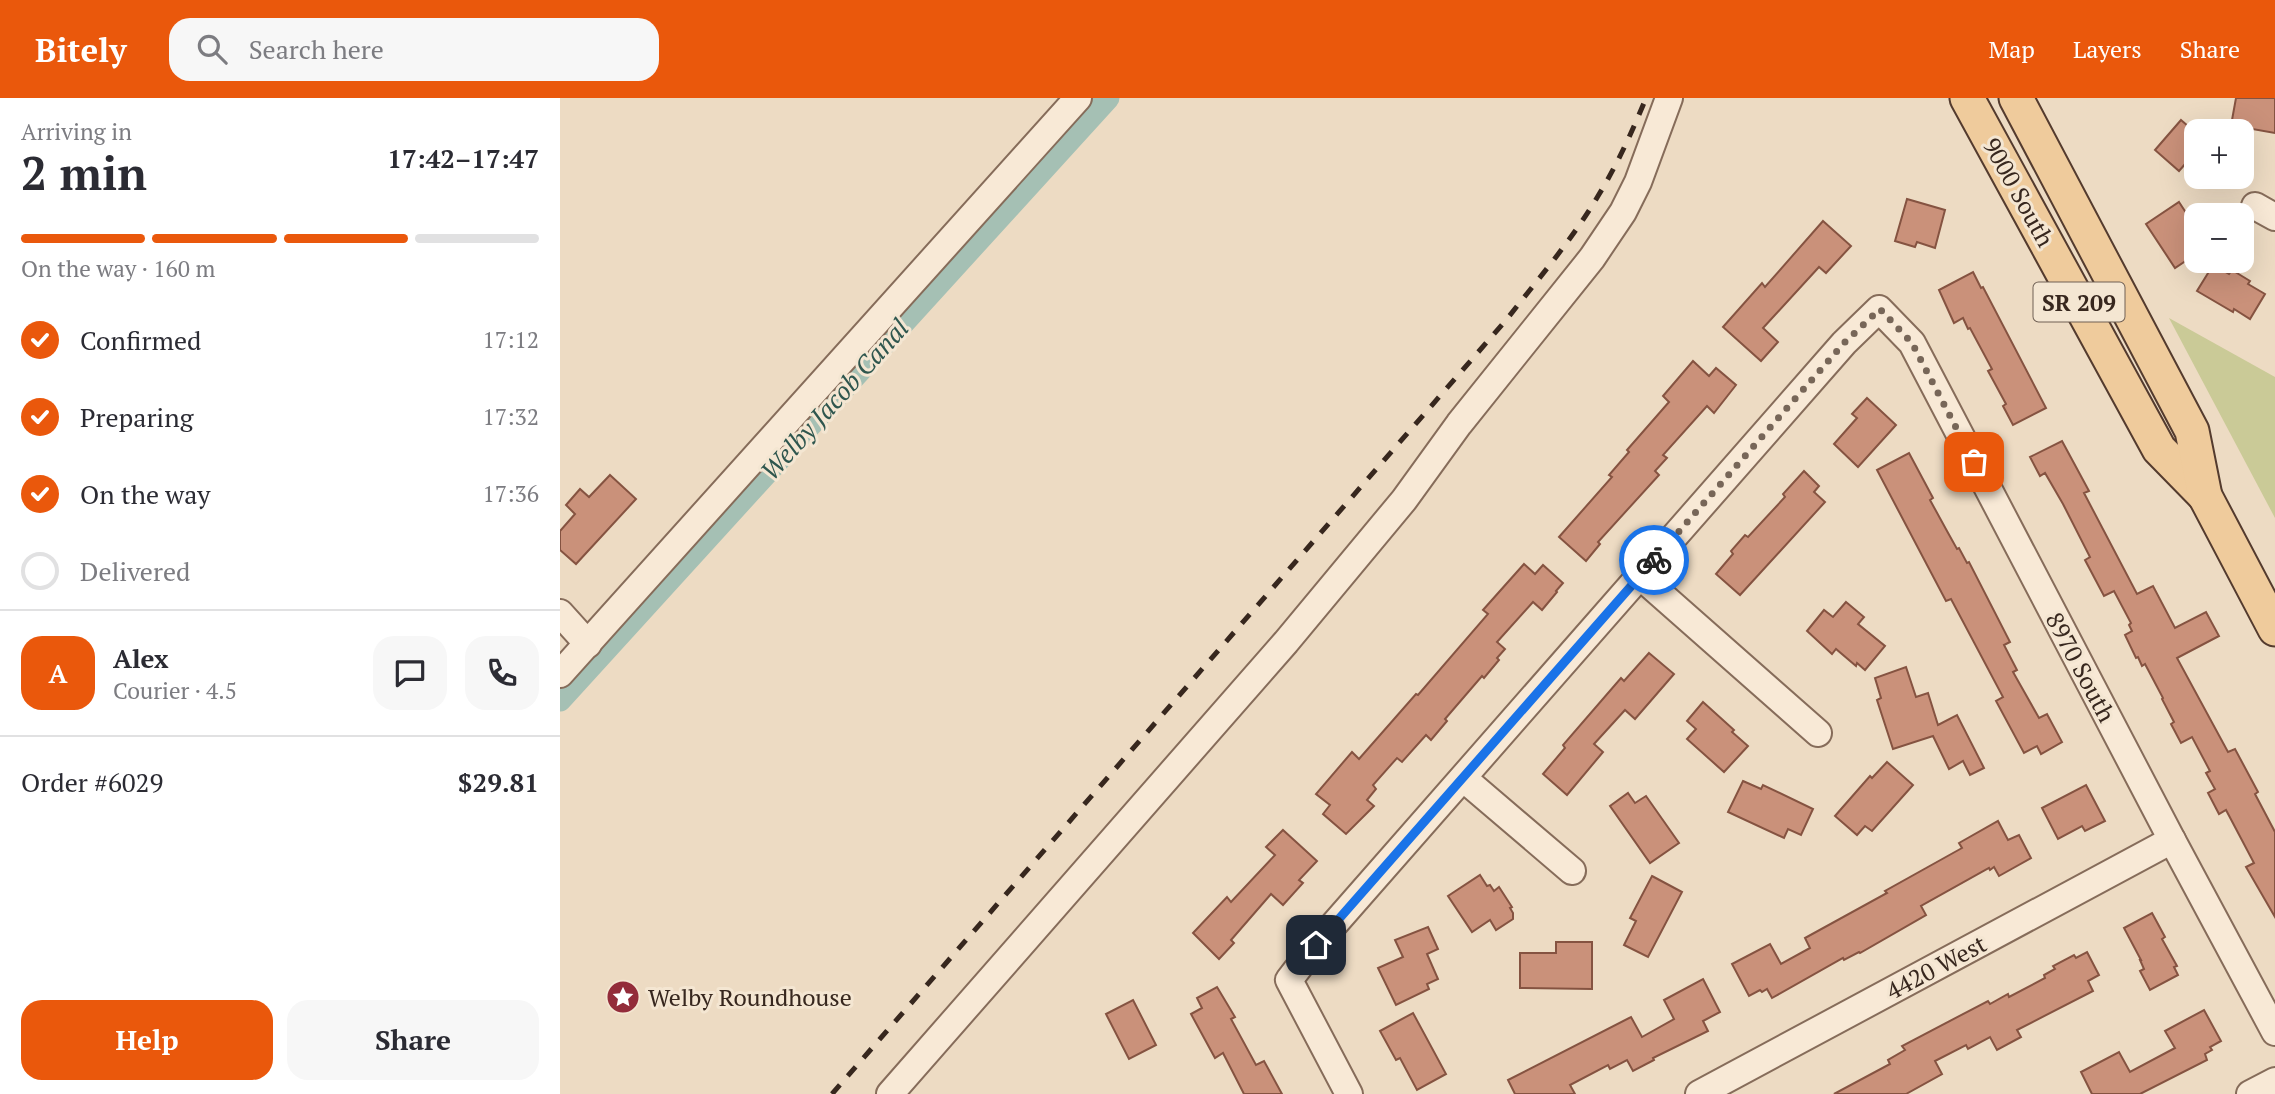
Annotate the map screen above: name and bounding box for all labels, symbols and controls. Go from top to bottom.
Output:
search box [169,18,659,81]
text: Bitely [35,28,127,71]
icon: search [193,30,231,68]
text: Search here [249,32,384,66]
text: Map [1988,33,2035,65]
text: Layers [2073,33,2142,65]
text: Share [2180,33,2240,65]
text: Arriving in [21,116,132,147]
map controls [2184,119,2254,273]
button: + [2184,119,2254,189]
street label: 9000 South [1976,132,2062,252]
text: 17:42–17:47 [387,141,539,175]
text: 2 min [21,142,147,203]
button: − [2184,203,2254,273]
text: On the way · 160 m [21,253,215,284]
road number: SR 209 [2034,282,2124,322]
water label: Welby Jacob Canal [752,310,916,487]
icon: check [21,321,59,359]
text: Confirmed [80,323,201,357]
text: 17:12 [482,324,539,355]
icon: check [21,398,59,436]
text: Preparing [80,400,193,434]
text: 17:32 [482,401,539,432]
pin [1944,432,2004,492]
icon: bag [1955,443,1993,481]
icon: check [21,475,59,513]
text: On the way [80,477,211,511]
text: 17:36 [482,478,539,509]
courier [1619,525,1689,595]
icon: bike [1635,541,1673,579]
text: Delivered [80,554,190,588]
street label: 8970 South [2039,607,2123,727]
button: chat [373,636,447,710]
button: phone [465,636,539,710]
text: Alex [113,641,169,675]
text: A [49,656,67,690]
text: Courier · 4.5 [113,675,237,706]
text: Order #6029 [21,765,163,799]
text: $29.81 [458,765,539,799]
pin [1286,915,1346,975]
icon: home [1297,926,1335,964]
street label: 4420 West [1880,927,1992,1007]
place icon: Welby Roundhouse [604,978,642,1016]
place label: Welby Roundhouse [648,981,852,1013]
button: Help [21,1000,273,1080]
button: Share [287,1000,539,1080]

